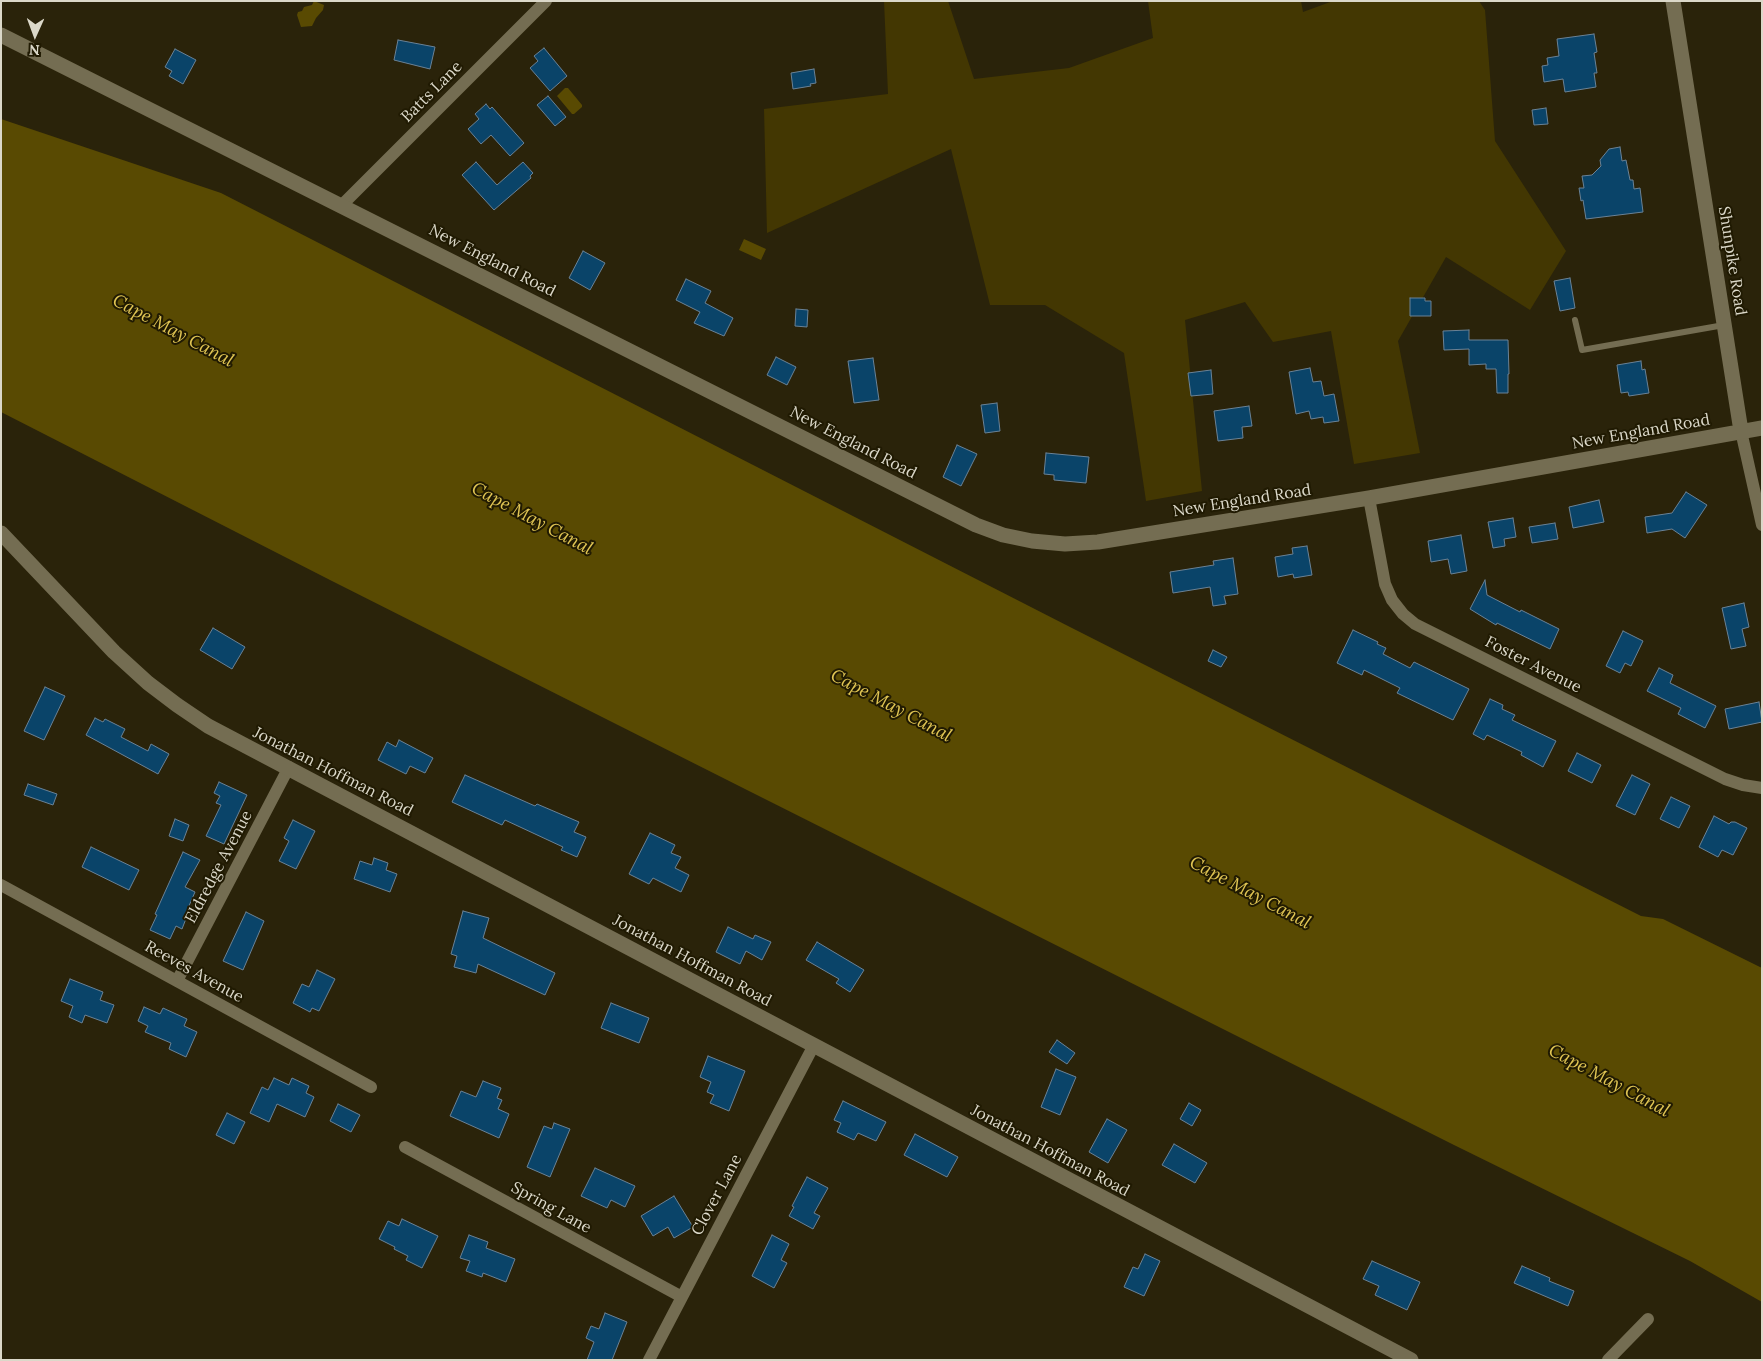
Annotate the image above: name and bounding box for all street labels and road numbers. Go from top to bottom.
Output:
street label: Batts Lane [397,57,467,127]
street label: Shunpike Road [1714,205,1750,317]
street label: New England Road [425,221,559,301]
street label: New England Road [786,403,920,483]
street label: New England Road [1571,410,1711,454]
street label: New England Road [1171,481,1313,521]
street label: Foster Avenue [1482,632,1584,698]
street label: Jonathan Hoffman Road [250,723,416,821]
street label: Eldredge Avenue [181,807,257,927]
street label: Jonathan Hoffman Road [609,911,775,1011]
street label: Reeves Avenue [141,937,247,1007]
street label: Jonathan Hoffman Road [967,1101,1133,1201]
street label: Clover Lane [688,1151,746,1239]
street label: Spring Lane [507,1178,595,1238]

